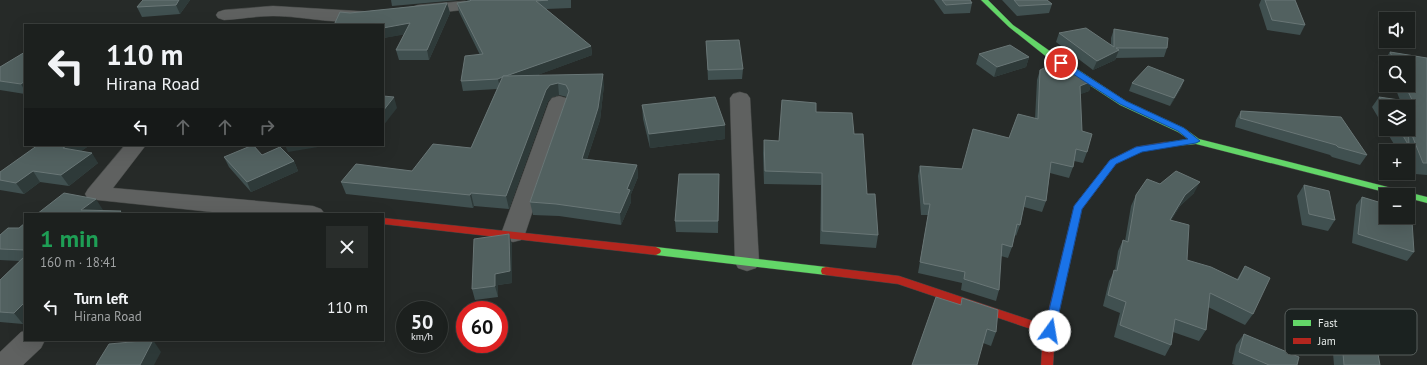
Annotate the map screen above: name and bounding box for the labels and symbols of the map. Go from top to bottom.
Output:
pin [1044,46,1078,80]
speed limit sign: 60 [456,301,508,353]
legend [1285,309,1417,355]
position arrow [1029,310,1071,352]
text: Fast [1318,316,1338,330]
text: Jam [1317,334,1336,348]

